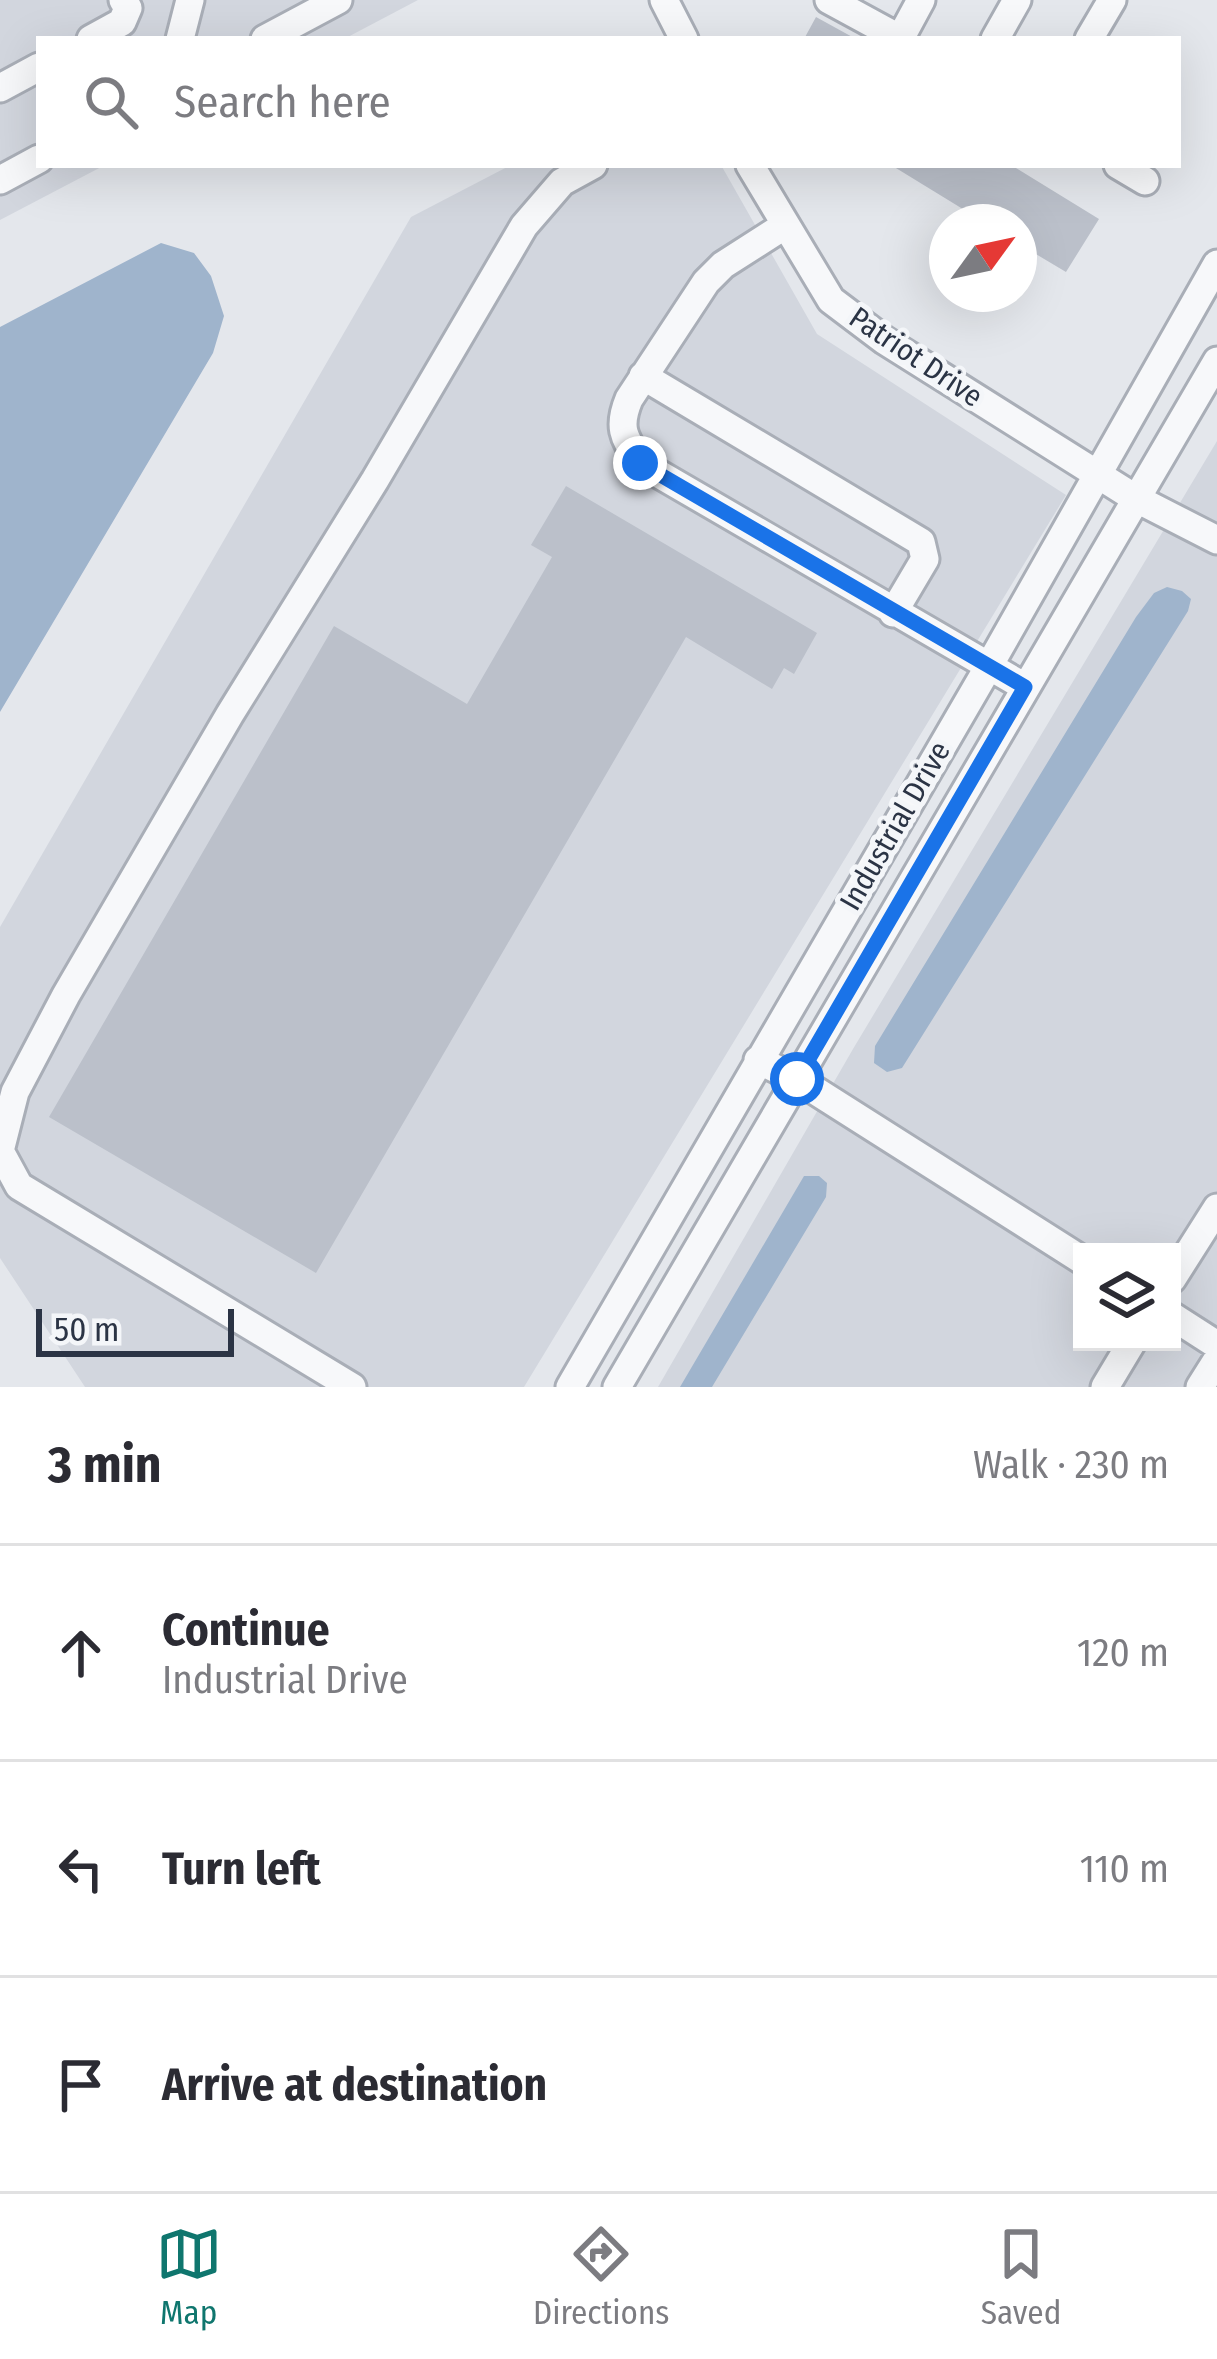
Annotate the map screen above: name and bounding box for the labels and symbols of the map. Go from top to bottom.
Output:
north arrow [929,204,1037,312]
street label: Patriot Drive [843,299,989,415]
route end [613,436,667,490]
street label: Industrial Drive [832,735,958,917]
route start [770,1052,824,1106]
scale bar [36,1303,234,1356]

